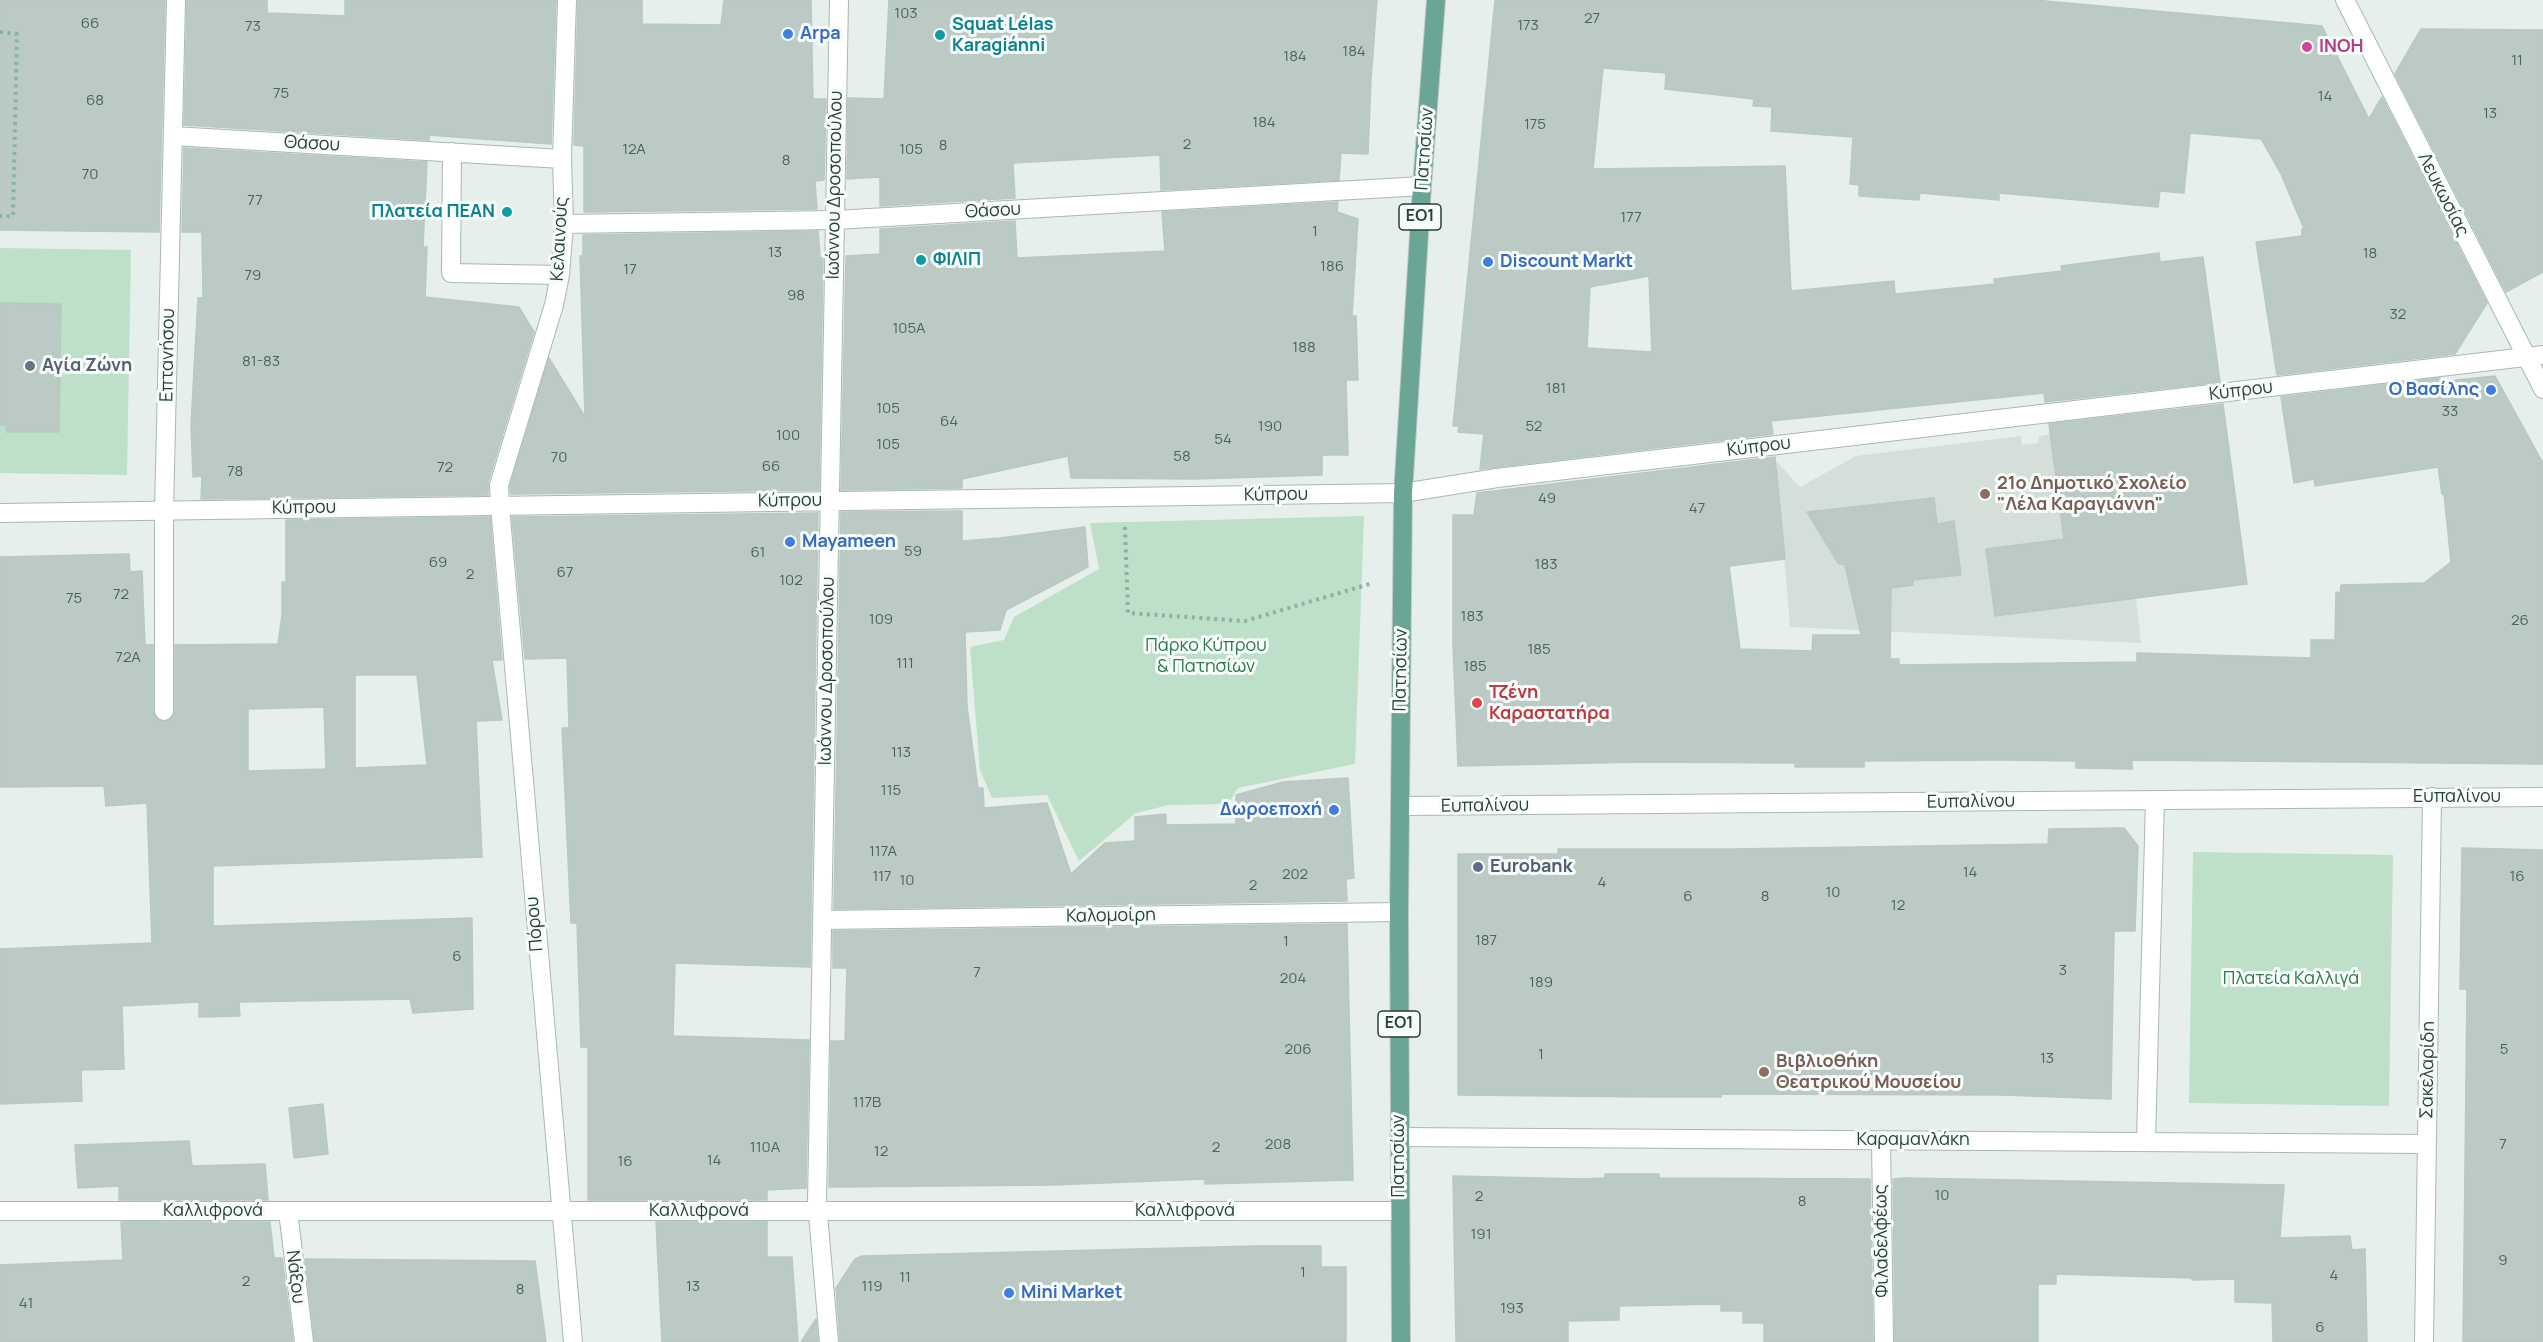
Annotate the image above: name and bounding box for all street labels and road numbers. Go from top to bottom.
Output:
street label: Ιωάννου Δροσοπούλου [823,90,847,280]
street label: Πατησίων [1411,107,1439,191]
street label: Θάσου [283,132,341,156]
street label: Λευκωσίας [2413,150,2473,240]
street label: Κελαινούς [547,196,573,282]
street label: Θάσου [964,199,1022,223]
road number: ΕΟ1 [1399,204,1441,230]
street label: Επτανήσου [156,308,180,402]
street label: Κύπρου [2208,376,2274,406]
street label: Κύπρου [1726,432,1792,462]
street label: Κύπρου [1244,484,1308,506]
street label: Κύπρου [758,490,822,512]
street label: Κύπρου [272,497,336,519]
street label: Ιωάννου Δροσοπούλου [815,576,839,766]
street label: Πατησίων [1389,628,1413,712]
street label: Ευπαλίνου [2413,786,2501,808]
street label: Ευπαλίνου [1927,790,2015,814]
street label: Ευπαλίνου [1441,794,1529,818]
street label: Πόρου [522,896,548,952]
street label: Καλομοίρη [1066,904,1156,928]
road number: ΕΟ1 [1378,1011,1420,1037]
street label: Σακελαρίδη [2416,1021,2440,1119]
street label: Πατησίων [1388,1115,1410,1197]
street label: Καραμανλάκη [1856,1129,1970,1151]
street label: Φιλαδελφέως [1870,1184,1894,1298]
street label: Καλλιφρονά [163,1200,263,1222]
street label: Καλλιφρονά [649,1200,749,1222]
street label: Καλλιφρονά [1135,1200,1235,1222]
street label: Νάξου [281,1249,309,1305]

